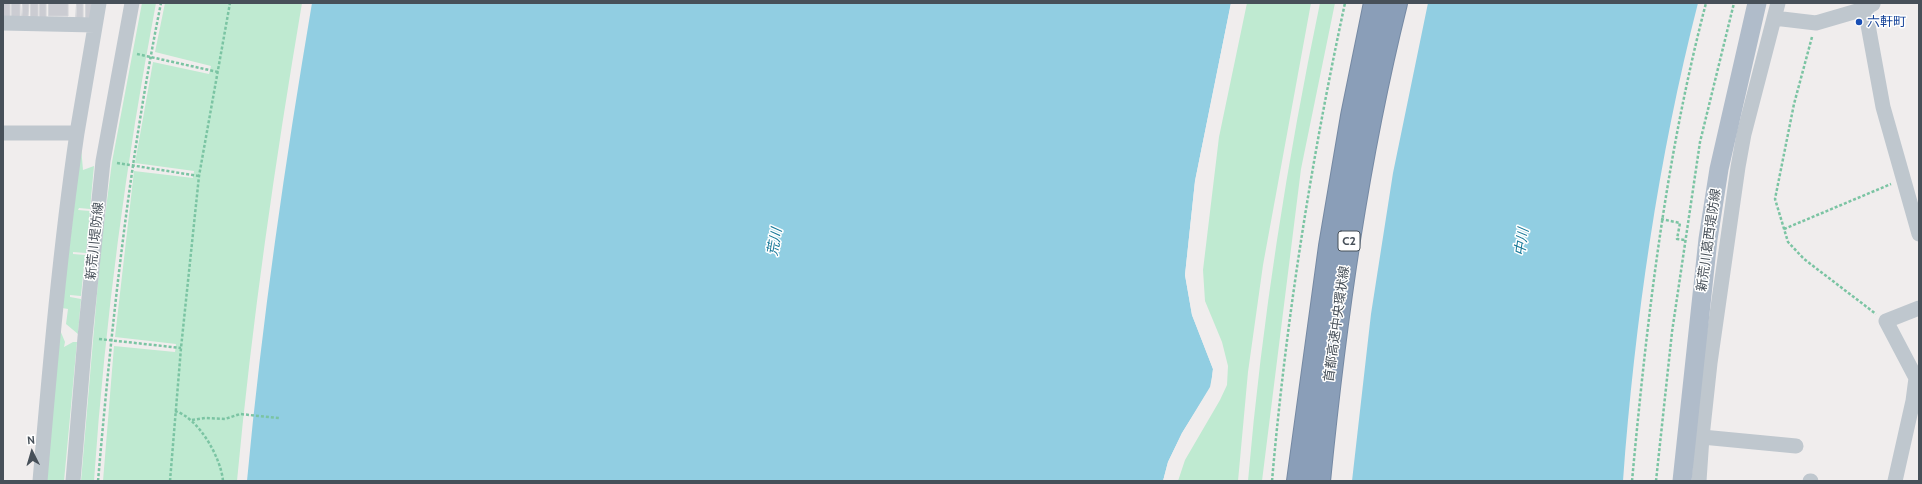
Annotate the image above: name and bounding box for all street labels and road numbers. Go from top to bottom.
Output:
street label: 新荒川葛西堤防線 [1694,187,1724,293]
street label: 新荒川堤防線 [83,201,107,281]
road number: C2 [1338,231,1360,251]
street label: 首都高速中央環状線 [1321,265,1353,383]

